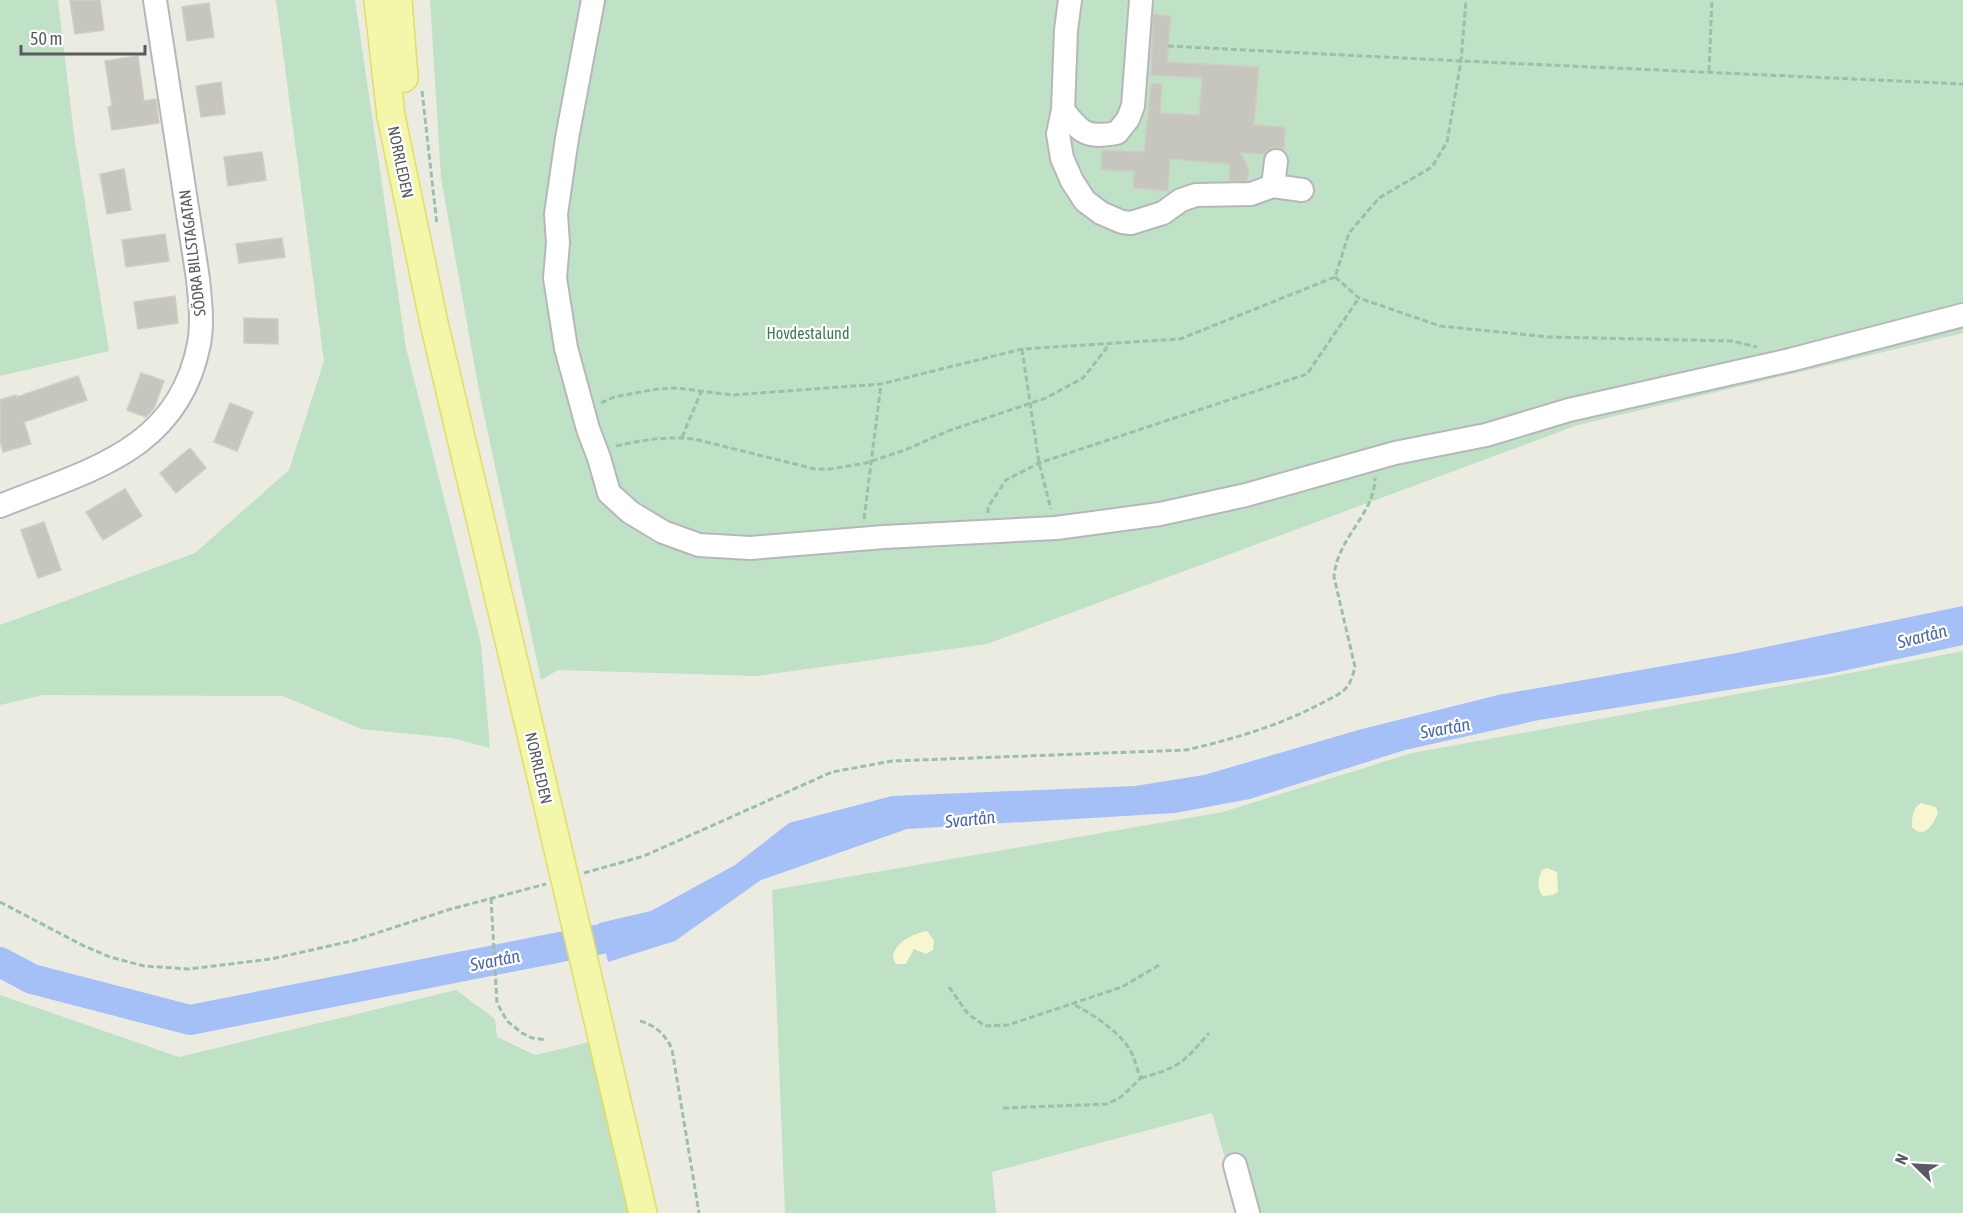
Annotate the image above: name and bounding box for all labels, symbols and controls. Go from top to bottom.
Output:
scale bar [21,18,146,56]
text: 50 m [30,28,62,49]
street label: NORRLEDEN [385,124,417,200]
street label: SÖDRA BILLSTAGATAN [175,189,209,317]
park label: Hovdestalund [767,324,849,342]
water label: Svartån [1894,620,1949,653]
water label: Svartån [1417,713,1472,743]
street label: NORRLEDEN [522,730,556,806]
water label: Svartån [943,806,996,832]
water label: Svartån [467,945,522,975]
north arrow [1885,1135,1945,1195]
text: N [1891,1151,1911,1167]

